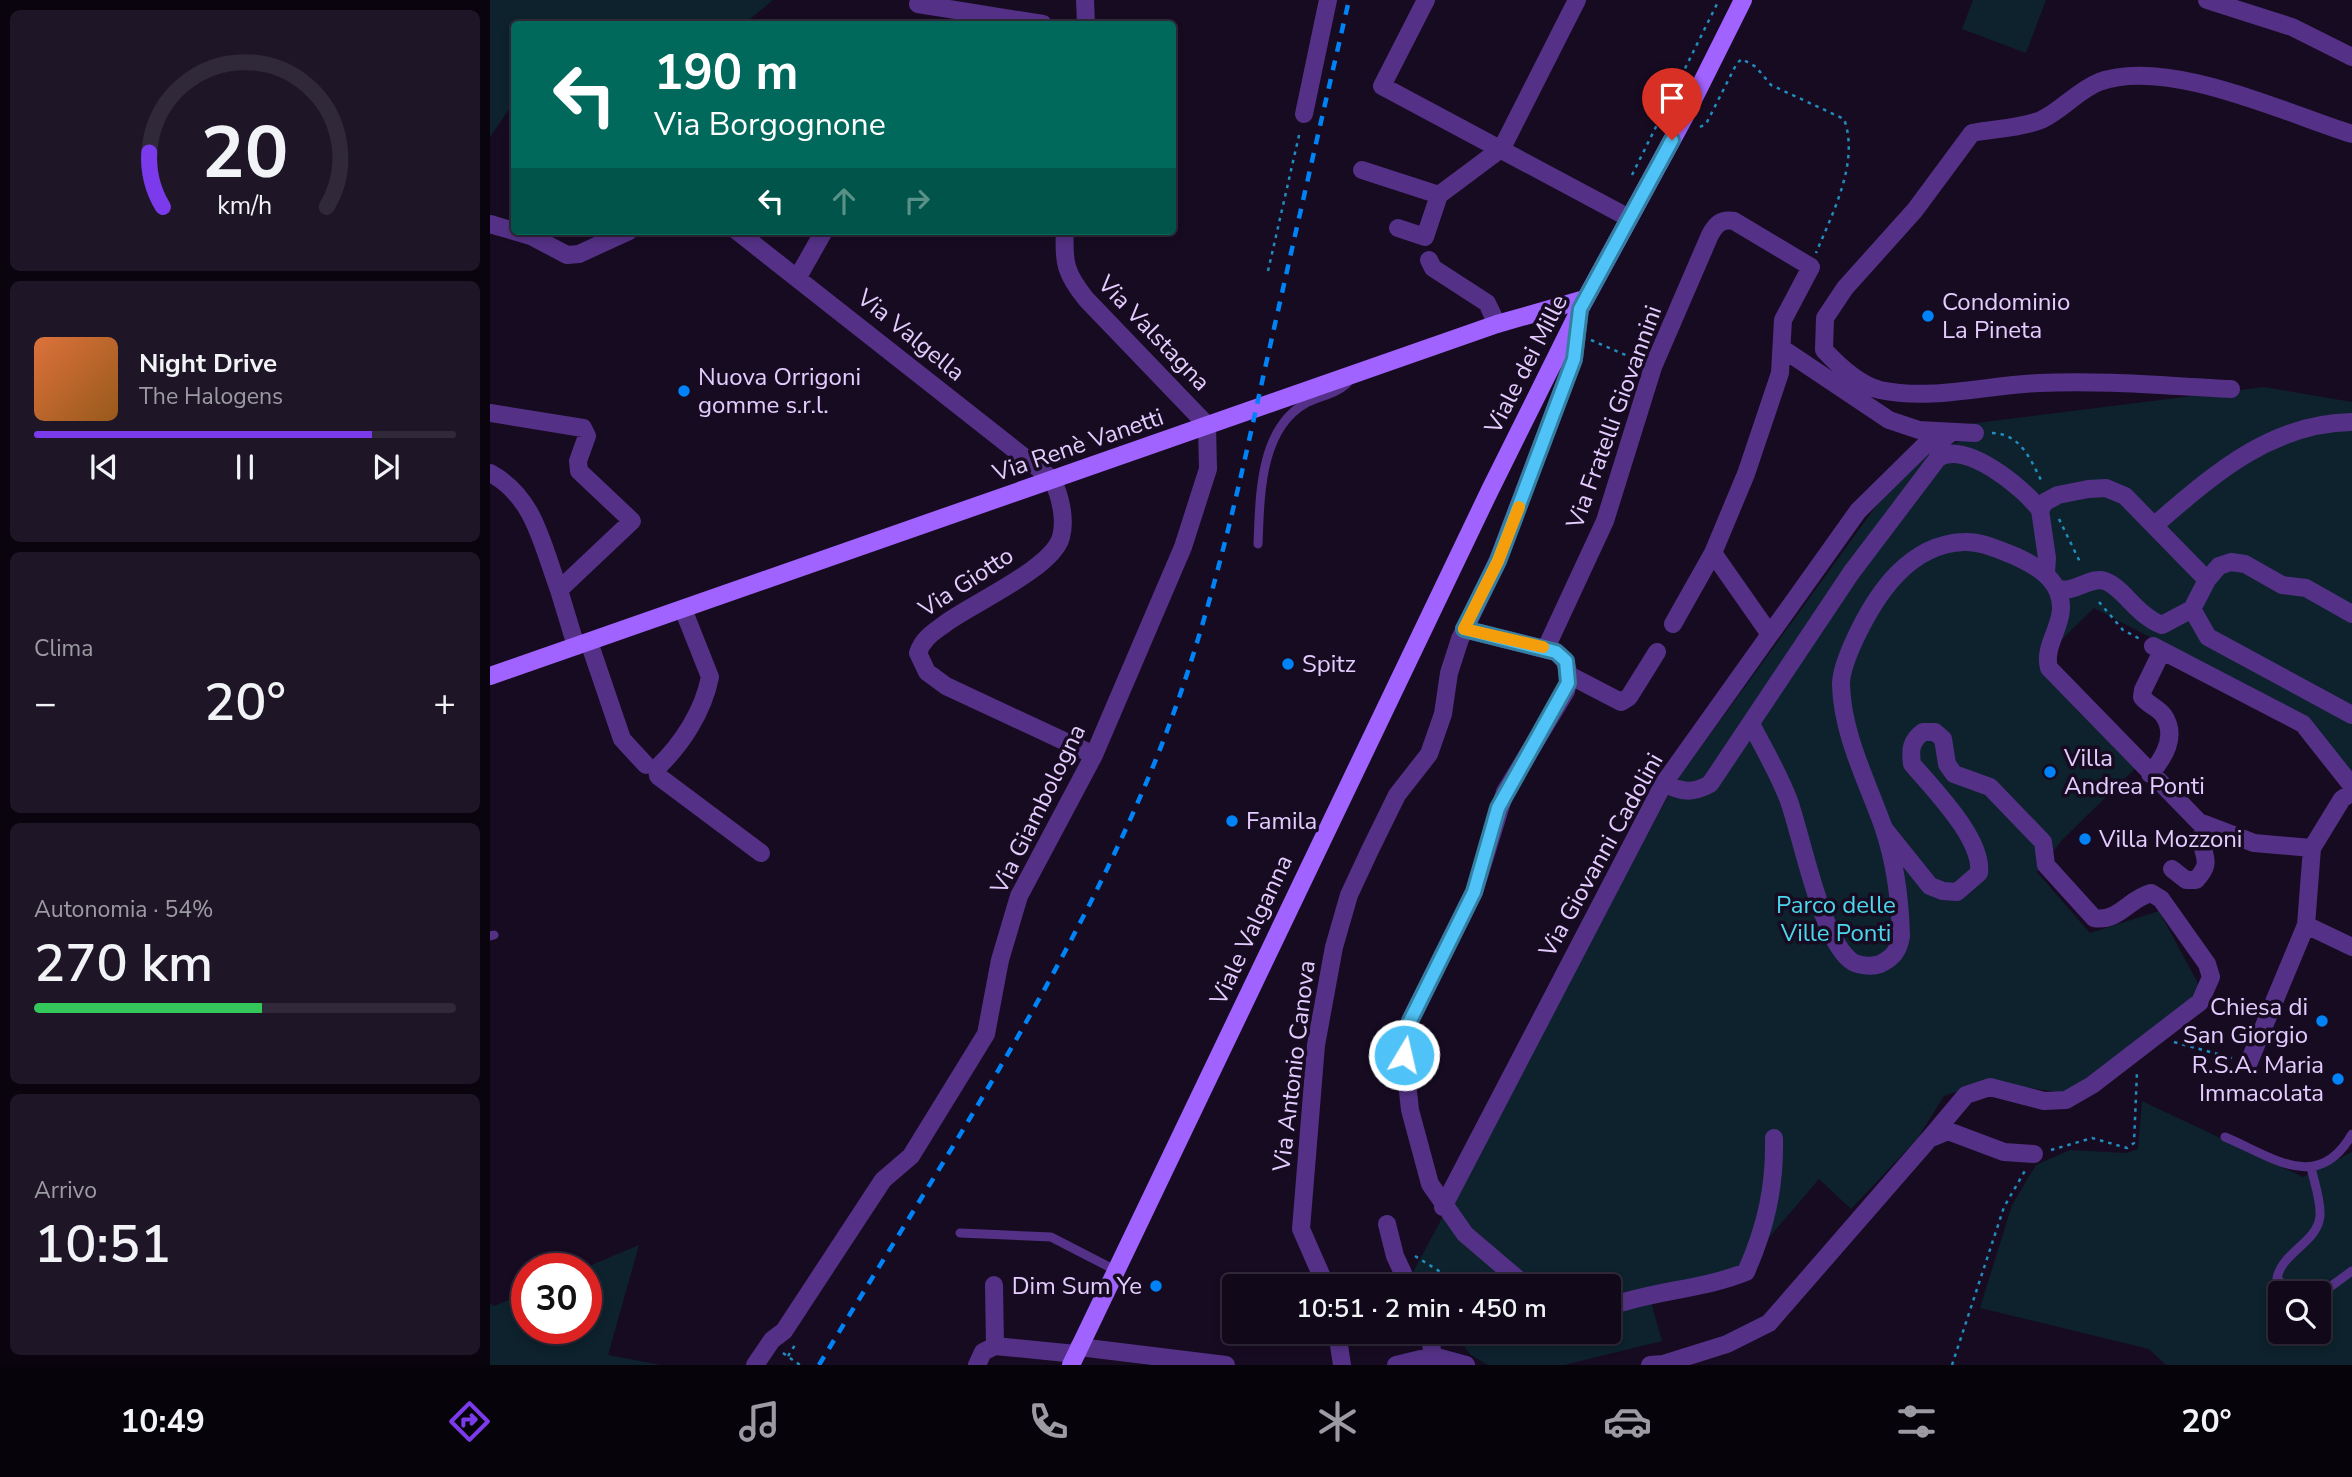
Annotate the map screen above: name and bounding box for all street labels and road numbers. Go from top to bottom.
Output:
street label: Via Valstagna [1090,268,1217,398]
street label: Via Valgella [850,281,971,388]
street label: Viale dei Mille [1477,289,1575,440]
street label: Via Fratelli Giovannini [1558,301,1669,534]
street label: Via Renè Vanetti [987,401,1168,490]
street label: Via Giotto [912,539,1020,625]
street label: Via Giambologna [983,719,1093,900]
street label: Via Giovanni Cadolini [1531,747,1670,964]
street label: Viale Valganna [1202,850,1300,1011]
street label: Via Antonio Canova [1265,959,1323,1174]

